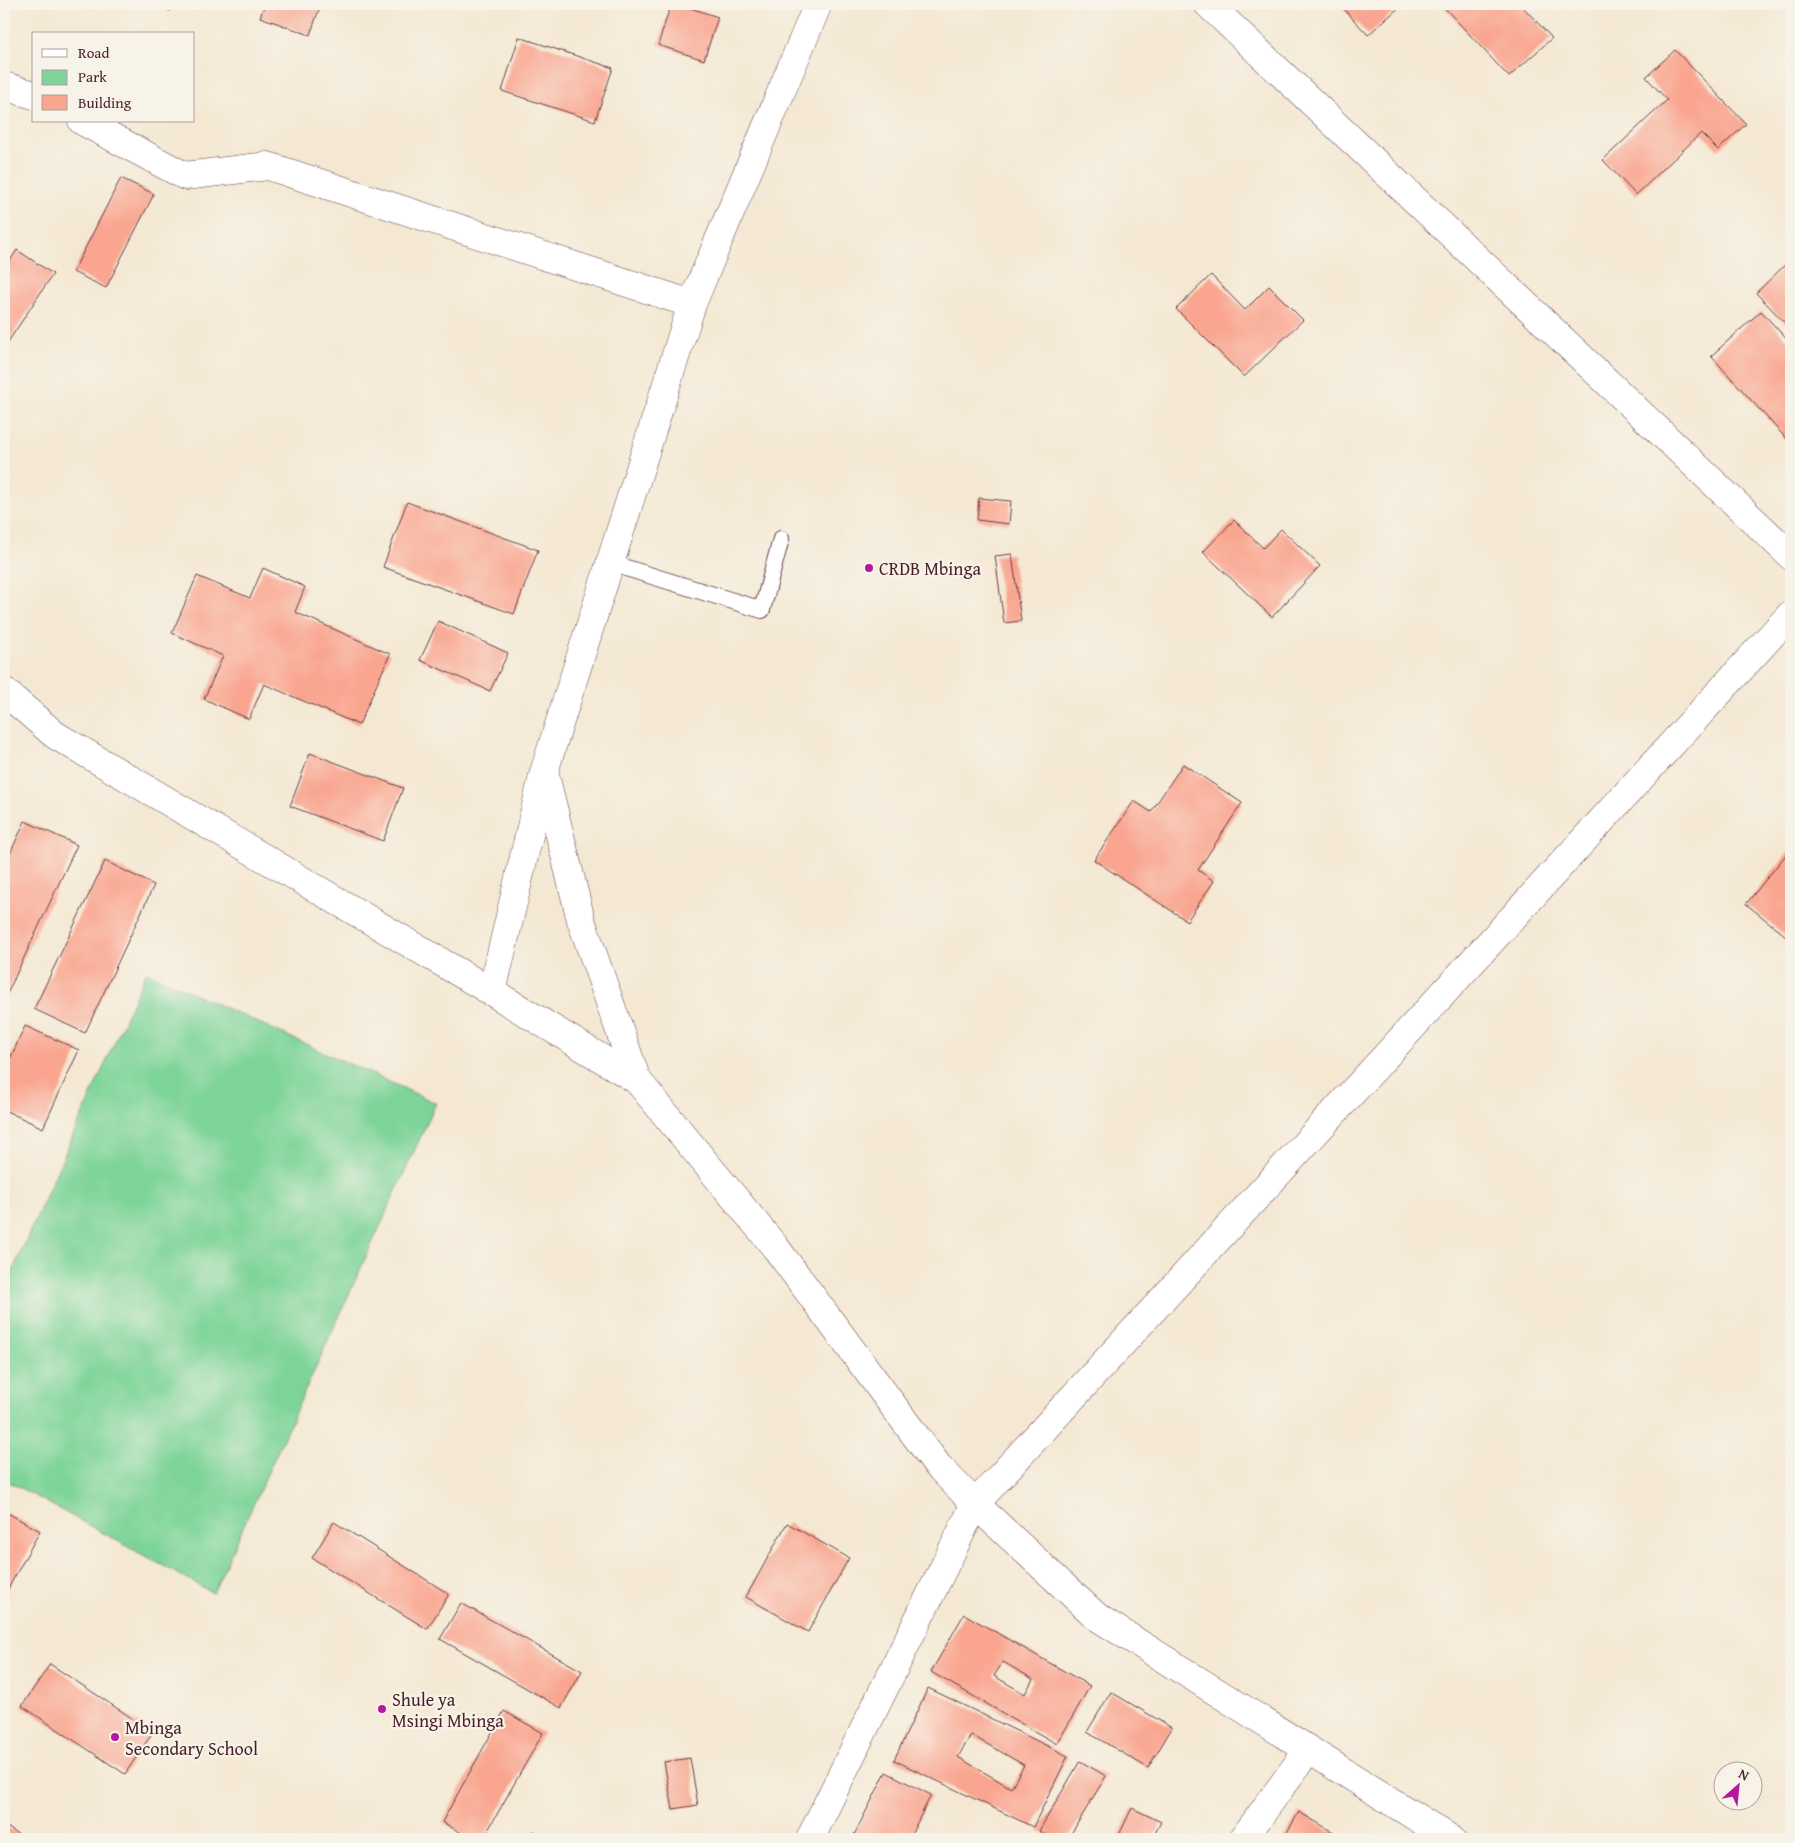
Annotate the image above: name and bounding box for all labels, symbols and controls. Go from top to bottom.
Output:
legend [32,32,195,122]
text: Road [78,42,109,63]
text: Park [78,66,107,87]
text: Building [78,92,132,113]
place label: CRDB Mbinga [879,555,981,582]
marker: CRDB Mbinga [863,562,875,574]
place label: Shule ya Msingi Mbinga [392,1686,504,1734]
marker: Shule ya Msingi Mbinga [376,1703,388,1715]
place label: Mbinga Secondary School [125,1714,258,1762]
marker: Mbinga Secondary School [109,1731,121,1743]
north arrow [1712,1760,1762,1810]
text: N [1735,1763,1753,1786]

